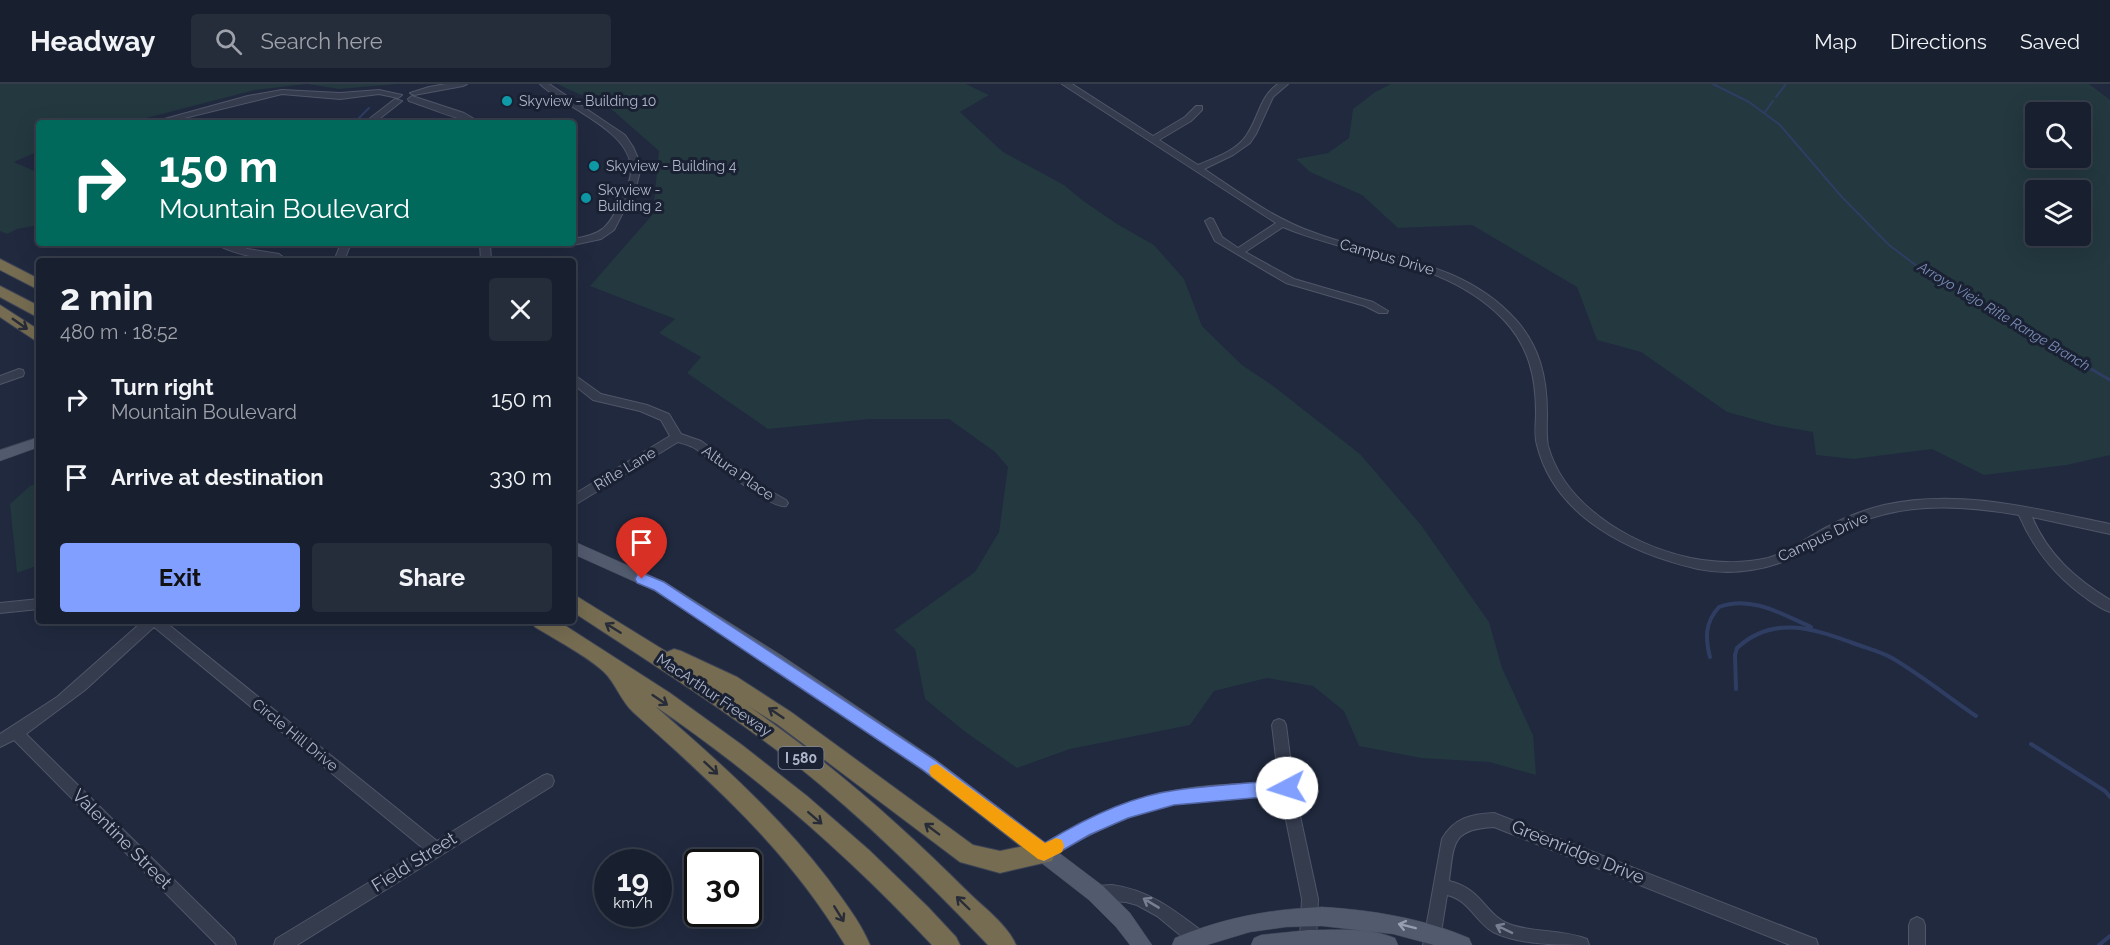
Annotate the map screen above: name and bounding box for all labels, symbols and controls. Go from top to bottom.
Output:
search box [191,14,611,68]
text: Headway [30,25,155,58]
icon: search [212,25,245,58]
text: Search here [260,28,383,54]
text: Map [1814,29,1857,54]
text: Directions [1890,29,1987,54]
text: Saved [2020,29,2080,54]
place label: Skyview - Building 10 [519,93,656,109]
marker: Skyview - Building 10 [500,94,514,108]
map controls [2025,102,2091,246]
button: search [2025,102,2091,168]
text: 150 m [159,143,278,192]
icon: right [60,144,138,222]
place label: Skyview - Building 4 [606,158,737,174]
marker: Skyview - Building 4 [587,159,601,173]
button: layers [2025,180,2091,246]
place label: Skyview - Building 2 [598,182,662,214]
marker: Skyview - Building 2 [579,191,593,205]
text: Mountain Boulevard [159,193,410,224]
street label: Campus Drive [1338,235,1436,279]
water label: Arroyo Viejo Rifle Range Branch [1914,258,2093,374]
text: 2 min [60,276,153,318]
button: close [489,278,552,341]
one-way arrow [11,318,27,330]
text: 480 m · 18:52 [60,320,178,344]
text: Turn right [111,374,214,400]
icon: right [60,383,93,416]
text: 150 m [491,386,552,412]
text: Mountain Boulevard [111,400,297,424]
street label: Altura Place [698,442,778,505]
street label: Rifle Lane [591,443,659,494]
icon: arrive [60,461,93,494]
text: Arrive at destination [111,464,324,490]
text: 330 m [489,464,552,490]
street label: Campus Drive [1775,508,1871,566]
pin [616,517,667,579]
icon: arrive [625,526,658,559]
button: Exit [60,543,300,612]
button: Share [312,543,552,612]
one-way arrow [604,621,621,634]
street label: MacArthur Freeway [653,650,775,740]
one-way arrow [652,693,669,706]
street label: Circle Hill Drive [248,695,342,775]
one-way arrow [769,707,785,719]
road number: I 580 [778,747,824,769]
position arrow [1255,756,1319,820]
one-way arrow [703,761,718,775]
street label: Valentine Street [68,784,177,893]
one-way arrow [807,812,823,825]
street label: Greenridge Drive [1509,815,1648,888]
one-way arrow [925,823,941,836]
street label: Field Street [368,827,460,896]
speed limit sign: 30 [684,849,762,927]
text: 19 [617,863,649,898]
text: km/h [613,894,653,912]
one-way arrow [956,896,971,910]
one-way arrow [1143,897,1160,909]
one-way arrow [832,906,845,923]
one-way arrow [1398,920,1417,932]
one-way arrow [1495,922,1513,934]

